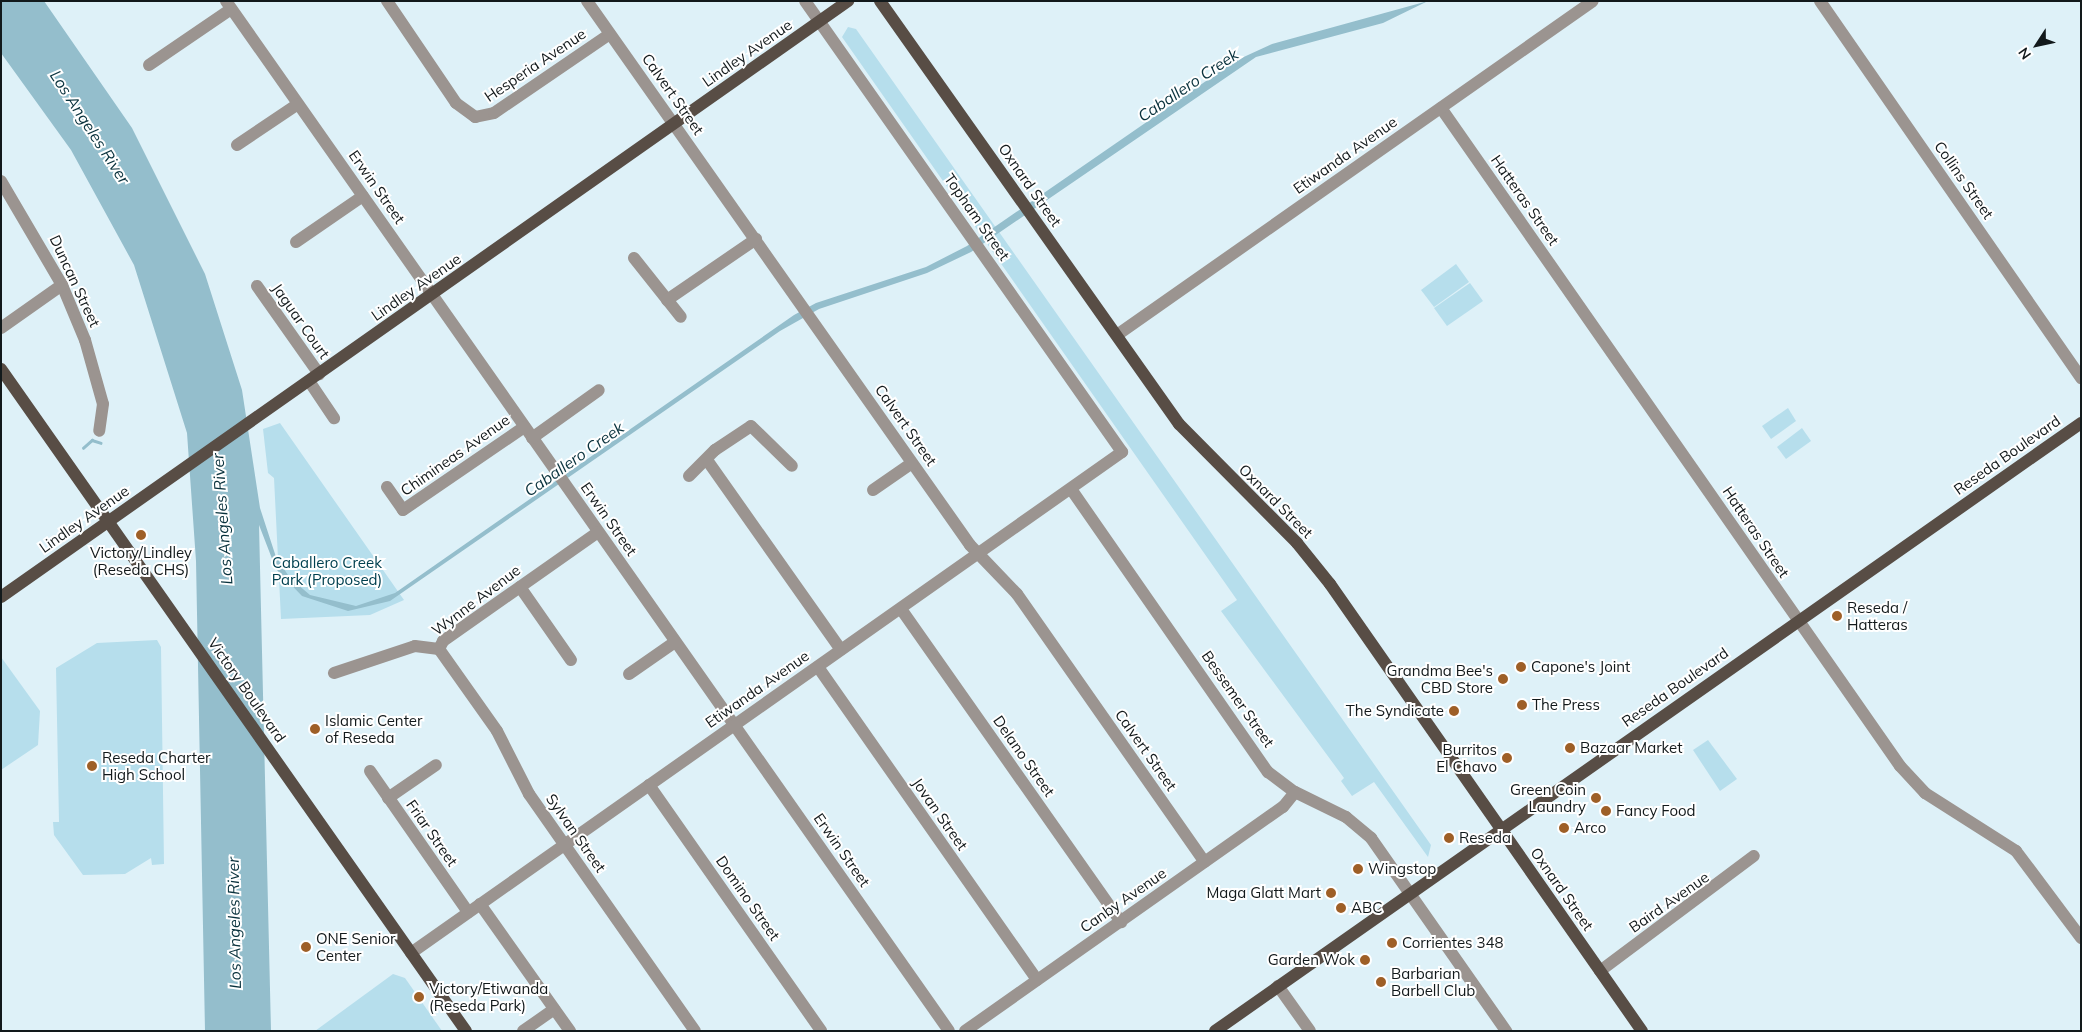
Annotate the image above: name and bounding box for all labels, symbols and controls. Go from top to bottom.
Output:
street label: Lindley Avenue [699,15,795,91]
north arrow [2012,20,2062,70]
street label: Hesperia Avenue [481,24,589,106]
water label: Caballero Creek [1134,44,1242,126]
text: N [2014,44,2035,63]
street label: Calvert Street [638,50,708,138]
water label: Los Angeles River [46,67,134,187]
street label: Etiwanda Avenue [1290,113,1400,197]
street label: Collins Street [1931,138,1997,222]
street label: Oxnard Street [995,140,1065,230]
street label: Erwin Street [345,147,409,227]
street label: Hatteras Street [1487,151,1563,249]
street label: Topham Street [940,170,1014,264]
street label: Duncan Street [46,232,104,330]
street label: Lindley Avenue [368,249,464,325]
street label: Jaguar Court [268,280,334,362]
street label: Calvert Street [871,381,941,469]
street label: Chimineas Avenue [397,411,513,499]
street label: Reseda Boulevard [1950,411,2064,499]
water label: Caballero Creek [521,418,627,500]
water label: Los Angeles River [208,453,236,585]
street label: Oxnard Street [1235,460,1317,542]
street label: Erwin Street [577,479,641,559]
street label: Lindley Avenue [36,481,132,557]
street label: Hatteras Street [1719,483,1793,581]
marker: Victory/Lindley (Reseda CHS) [135,529,147,541]
place label: Victory/Lindley (Reseda CHS) [90,543,192,578]
park label: Caballero Creek Park (Proposed) [272,553,382,588]
street label: Wynne Avenue [428,561,524,639]
place label: Reseda / Hatteras [1847,598,1908,633]
marker: Reseda / Hatteras [1831,610,1843,622]
street label: Victory Boulevard [204,634,290,746]
street label: Reseda Boulevard [1618,643,1732,731]
street label: Etiwanda Avenue [702,647,812,731]
street label: Bessemer Street [1198,647,1278,751]
place label: Capone's Joint [1531,658,1630,676]
place label: Grandma Bee's CBD Store [1387,661,1493,696]
marker: Capone's Joint [1515,661,1527,673]
marker: Grandma Bee's CBD Store [1497,673,1509,685]
place label: The Press [1532,696,1600,714]
marker: The Press [1516,699,1528,711]
place label: The Syndicate [1346,702,1444,720]
marker: The Syndicate [1448,705,1460,717]
street label: Calvert Street [1111,706,1181,794]
place label: Islamic Center of Reseda [325,711,422,746]
street label: Delano Street [989,712,1059,800]
marker: Islamic Center of Reseda [309,723,321,735]
place label: Bazaar Market [1580,739,1683,757]
place label: Burritos El Chavo [1436,740,1497,775]
marker: Bazaar Market [1564,742,1576,754]
place label: Reseda Charter High School [102,748,211,783]
marker: Burritos El Chavo [1501,752,1513,764]
marker: Reseda Charter High School [86,760,98,772]
street label: Jovan Street [908,774,972,854]
place label: Green Coin Laundry [1510,780,1586,815]
street label: Sylvan Street [542,790,610,876]
marker: Green Coin Laundry [1590,792,1602,804]
street label: Friar Street [403,796,461,870]
place label: Fancy Food [1616,802,1696,820]
marker: Fancy Food [1600,805,1612,817]
street label: Erwin Street [810,810,874,890]
place label: Arco [1574,819,1606,837]
marker: Arco [1558,822,1570,834]
place label: Reseda [1459,829,1511,847]
marker: Reseda [1443,832,1455,844]
street label: Oxnard Street [1527,844,1597,934]
street label: Domino Street [712,852,784,944]
water label: Los Angeles River [223,857,245,989]
place label: Wingstop [1368,860,1436,878]
marker: Wingstop [1352,863,1364,875]
street label: Canby Avenue [1077,864,1169,936]
street label: Baird Avenue [1626,868,1712,936]
place label: Maga Glatt Mart [1206,884,1321,902]
marker: Maga Glatt Mart [1325,887,1337,899]
place label: ABC [1351,899,1382,917]
marker: ABC [1335,902,1347,914]
place label: ONE Senior Center [316,929,395,964]
place label: Corrientes 348 [1402,934,1503,952]
marker: Corrientes 348 [1386,937,1398,949]
marker: ONE Senior Center [300,941,312,953]
place label: Garden Wok [1268,951,1355,969]
marker: Garden Wok [1359,954,1371,966]
place label: Barbarian Barbell Club [1391,964,1475,999]
marker: Barbarian Barbell Club [1375,976,1387,988]
place label: Victory/Etiwanda (Reseda Park) [429,979,548,1014]
marker: Victory/Etiwanda (Reseda Park) [413,991,425,1003]

